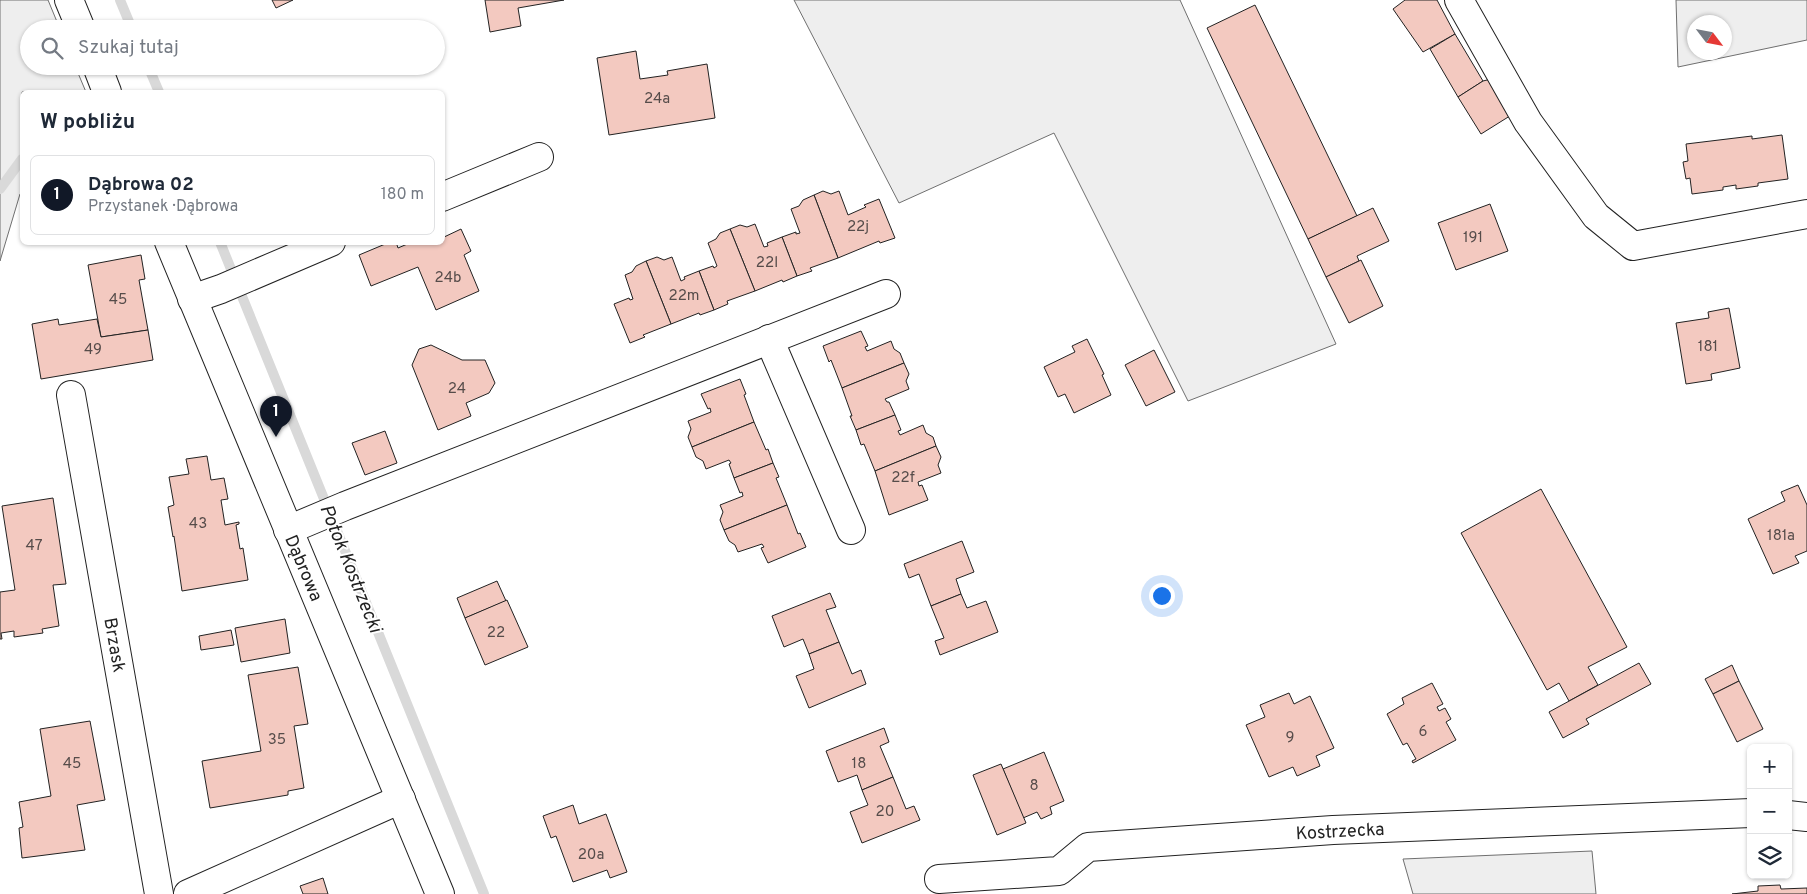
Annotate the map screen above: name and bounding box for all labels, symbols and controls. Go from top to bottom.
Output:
north arrow [1687,15,1732,60]
search box [20,20,445,75]
icon: search [38,34,66,62]
text: Szukaj tutaj [78,36,179,60]
house number: 24a [644,90,670,109]
text: W pobliżu [40,109,135,136]
text: Dąbrowa 02 [88,173,194,197]
text: 1 [54,185,60,205]
text: 180 m [381,185,424,205]
text: Przystanek · Dąbrowa [88,197,238,217]
house number: 22j [847,218,869,237]
house number: 191 [1463,229,1483,248]
house number: 22l [756,254,778,273]
house number: 24b [435,269,461,288]
house number: 22m [668,287,700,306]
house number: 45 [109,291,127,310]
house number: 181 [1698,338,1718,357]
house number: 49 [84,341,102,360]
house number: 24 [448,380,466,399]
pin: 1 [260,396,292,437]
house number: 22f [891,469,915,488]
water label: Potok Kostrzecki [313,501,387,638]
house number: 43 [189,515,207,534]
house number: 181a [1767,527,1795,546]
street label: Dąbrowa [278,532,327,605]
house number: 47 [26,537,43,556]
your location [1149,583,1175,609]
street label: Brzask [97,616,130,674]
house number: 22 [487,624,505,643]
house number: 6 [1419,723,1428,742]
house number: 9 [1286,729,1294,748]
house number: 35 [268,731,286,750]
map controls [1747,744,1792,879]
button: + [1747,744,1792,789]
house number: 45 [63,755,81,774]
house number: 18 [852,755,866,774]
house number: 8 [1029,777,1039,796]
button: − [1747,789,1792,834]
house number: 20 [876,803,894,822]
street label: Kostrzecka [1295,819,1385,846]
button: layers [1747,834,1792,879]
house number: 20a [578,846,604,865]

